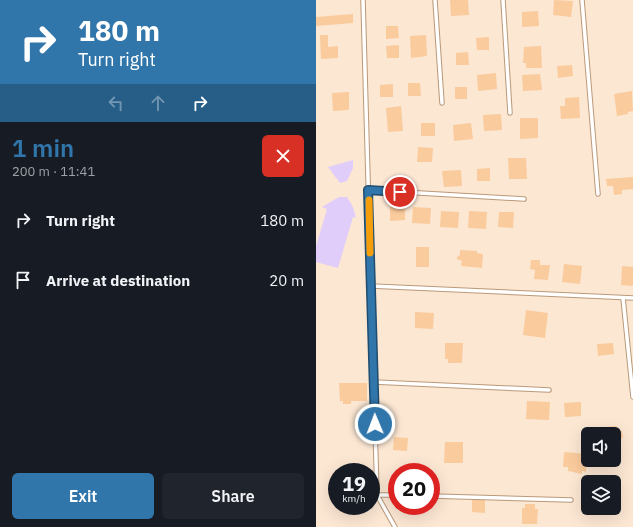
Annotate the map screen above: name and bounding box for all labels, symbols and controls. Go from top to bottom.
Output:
text: 180 m [78,12,160,49]
icon: right [12,16,64,68]
text: Turn right [78,48,156,71]
icon: left [105,92,127,114]
icon: ahead [147,92,169,114]
icon: right [189,92,211,114]
text: 1 min [12,132,74,164]
button: close [262,135,304,177]
text: 200 m · 11:41 [12,163,95,180]
pin [383,175,417,209]
icon: arrive [389,181,411,203]
icon: right [12,209,34,231]
text: Turn right [46,211,115,230]
text: 180 m [260,211,304,230]
icon: arrive [12,269,34,291]
text: Arrive at destination [46,271,190,290]
text: 20 m [269,271,304,290]
position arrow [354,403,396,445]
map controls [581,427,621,515]
button: sound [581,427,621,467]
speed limit sign: 20 [388,463,440,515]
text: 19 [342,470,366,497]
button: Exit [12,473,154,519]
button: Share [162,473,304,519]
button: layers [581,475,621,515]
text: km/h [342,492,366,505]

